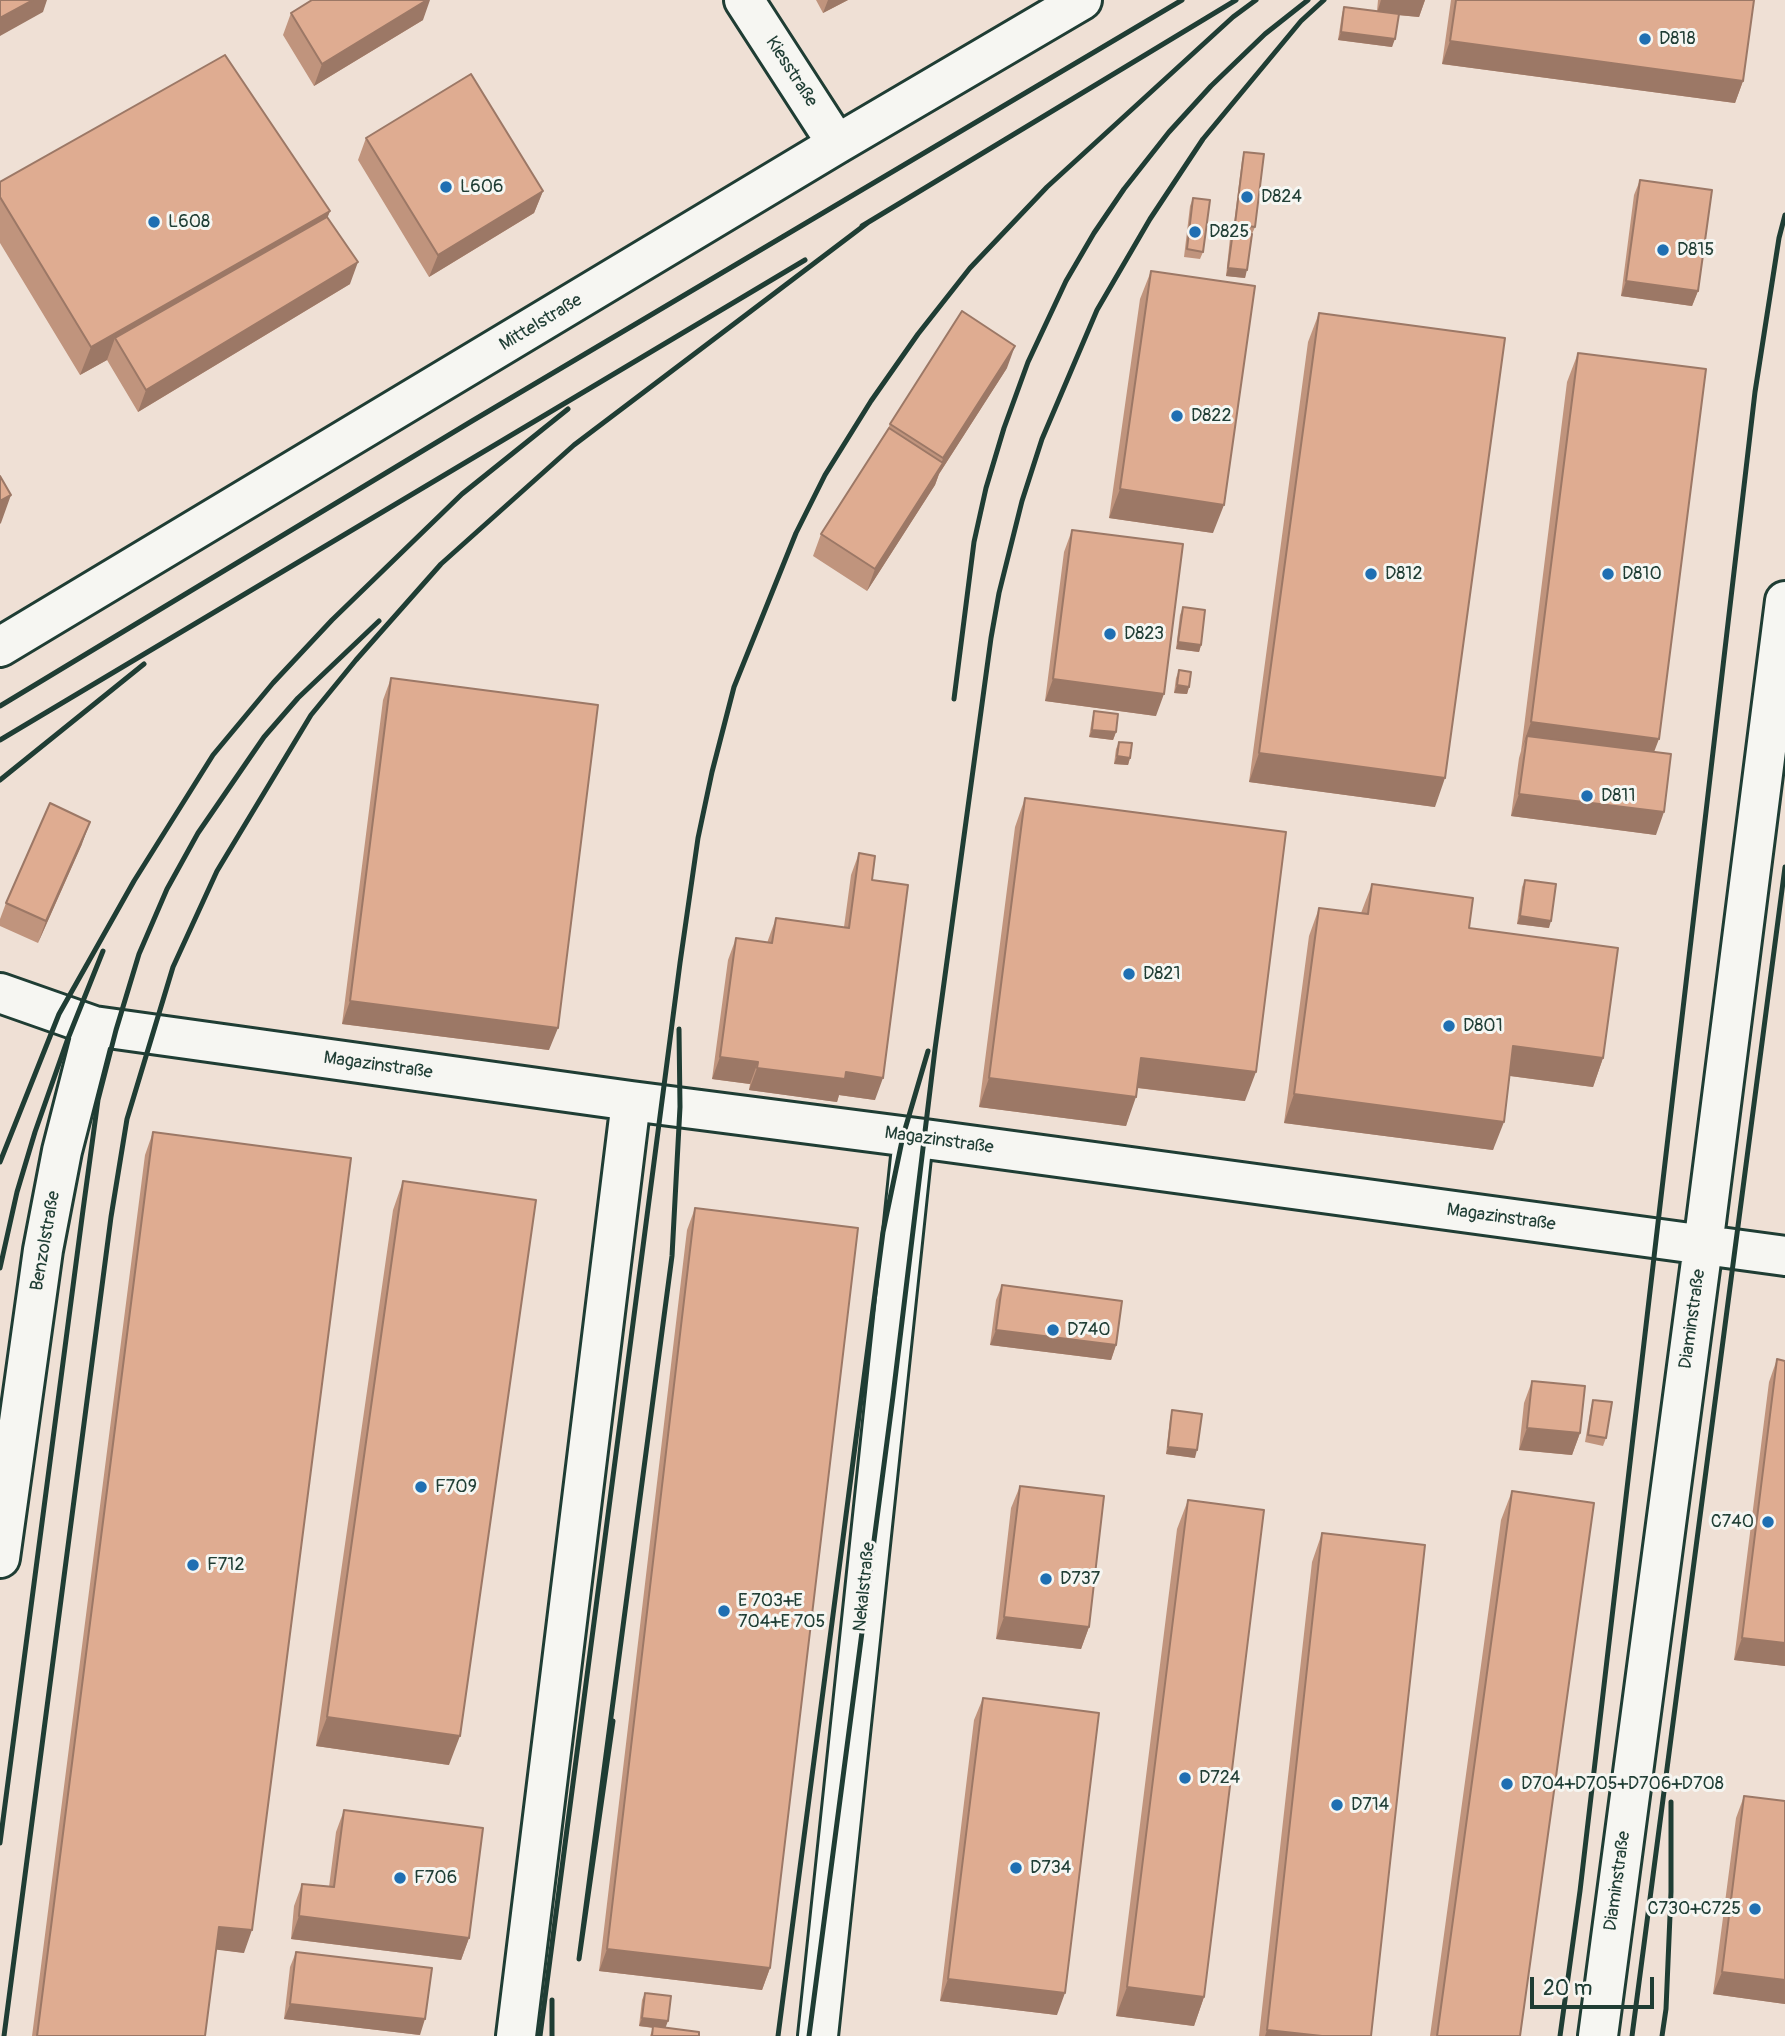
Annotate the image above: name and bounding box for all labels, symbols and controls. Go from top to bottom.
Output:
place label: D818 [1659,28,1695,50]
marker: D818 [1637,31,1653,47]
street label: Kiesstraße [760,33,822,111]
place label: L606 [460,176,503,198]
marker: L606 [438,179,454,195]
place label: D824 [1261,186,1302,208]
marker: D824 [1239,189,1255,205]
place label: L608 [168,211,210,233]
marker: L608 [146,214,162,230]
place label: D825 [1209,221,1249,243]
marker: D825 [1187,224,1203,240]
place label: D815 [1677,239,1714,261]
marker: D815 [1655,242,1671,258]
street label: Mittelstraße [496,290,586,356]
place label: D822 [1191,405,1231,427]
marker: D822 [1169,408,1185,424]
place label: D812 [1385,563,1422,585]
place label: D810 [1622,563,1662,585]
marker: D812 [1363,566,1379,582]
marker: D810 [1600,566,1616,582]
place label: D823 [1124,623,1164,645]
marker: D823 [1102,626,1118,642]
place label: D811 [1601,785,1635,807]
marker: D811 [1579,788,1595,804]
place label: D821 [1143,963,1180,985]
marker: D821 [1121,966,1137,982]
place label: D801 [1463,1015,1503,1037]
marker: D801 [1441,1018,1457,1034]
street label: Magazinstraße [322,1048,434,1084]
street label: Magazinstraße [883,1123,995,1159]
street label: Benzolstraße [27,1189,65,1293]
street label: Magazinstraße [1445,1200,1557,1236]
street label: Diaminstraße [1675,1268,1711,1370]
place label: D740 [1067,1319,1111,1341]
marker: D740 [1045,1322,1061,1338]
place label: F709 [435,1476,477,1498]
marker: F709 [413,1479,429,1495]
place label: C740 [1711,1511,1754,1533]
marker: C740 [1760,1514,1776,1530]
street label: Nekalstraße [850,1541,880,1633]
place label: F712 [207,1554,244,1576]
marker: F712 [185,1557,201,1573]
place label: D737 [1060,1568,1100,1590]
marker: D737 [1038,1571,1054,1587]
place label: E 703+E 704+E 705 [738,1590,825,1632]
marker: E 703+E 704+E 705 [716,1603,732,1619]
place label: D724 [1199,1767,1240,1789]
marker: D724 [1177,1770,1193,1786]
place label: D704+D705+D706+D708 [1521,1773,1724,1795]
marker: D704+D705+D706+D708 [1499,1776,1515,1792]
place label: D714 [1351,1794,1389,1816]
marker: D714 [1329,1797,1345,1813]
street label: Diaminstraße [1600,1830,1636,1932]
place label: D734 [1030,1857,1071,1879]
marker: D734 [1008,1860,1024,1876]
place label: F706 [414,1867,457,1889]
marker: F706 [392,1870,408,1886]
place label: C730+C725 [1647,1898,1741,1920]
marker: C730+C725 [1747,1901,1763,1917]
scale bar [1533,1962,1657,2006]
text: 20 m [1543,1975,1592,2002]

